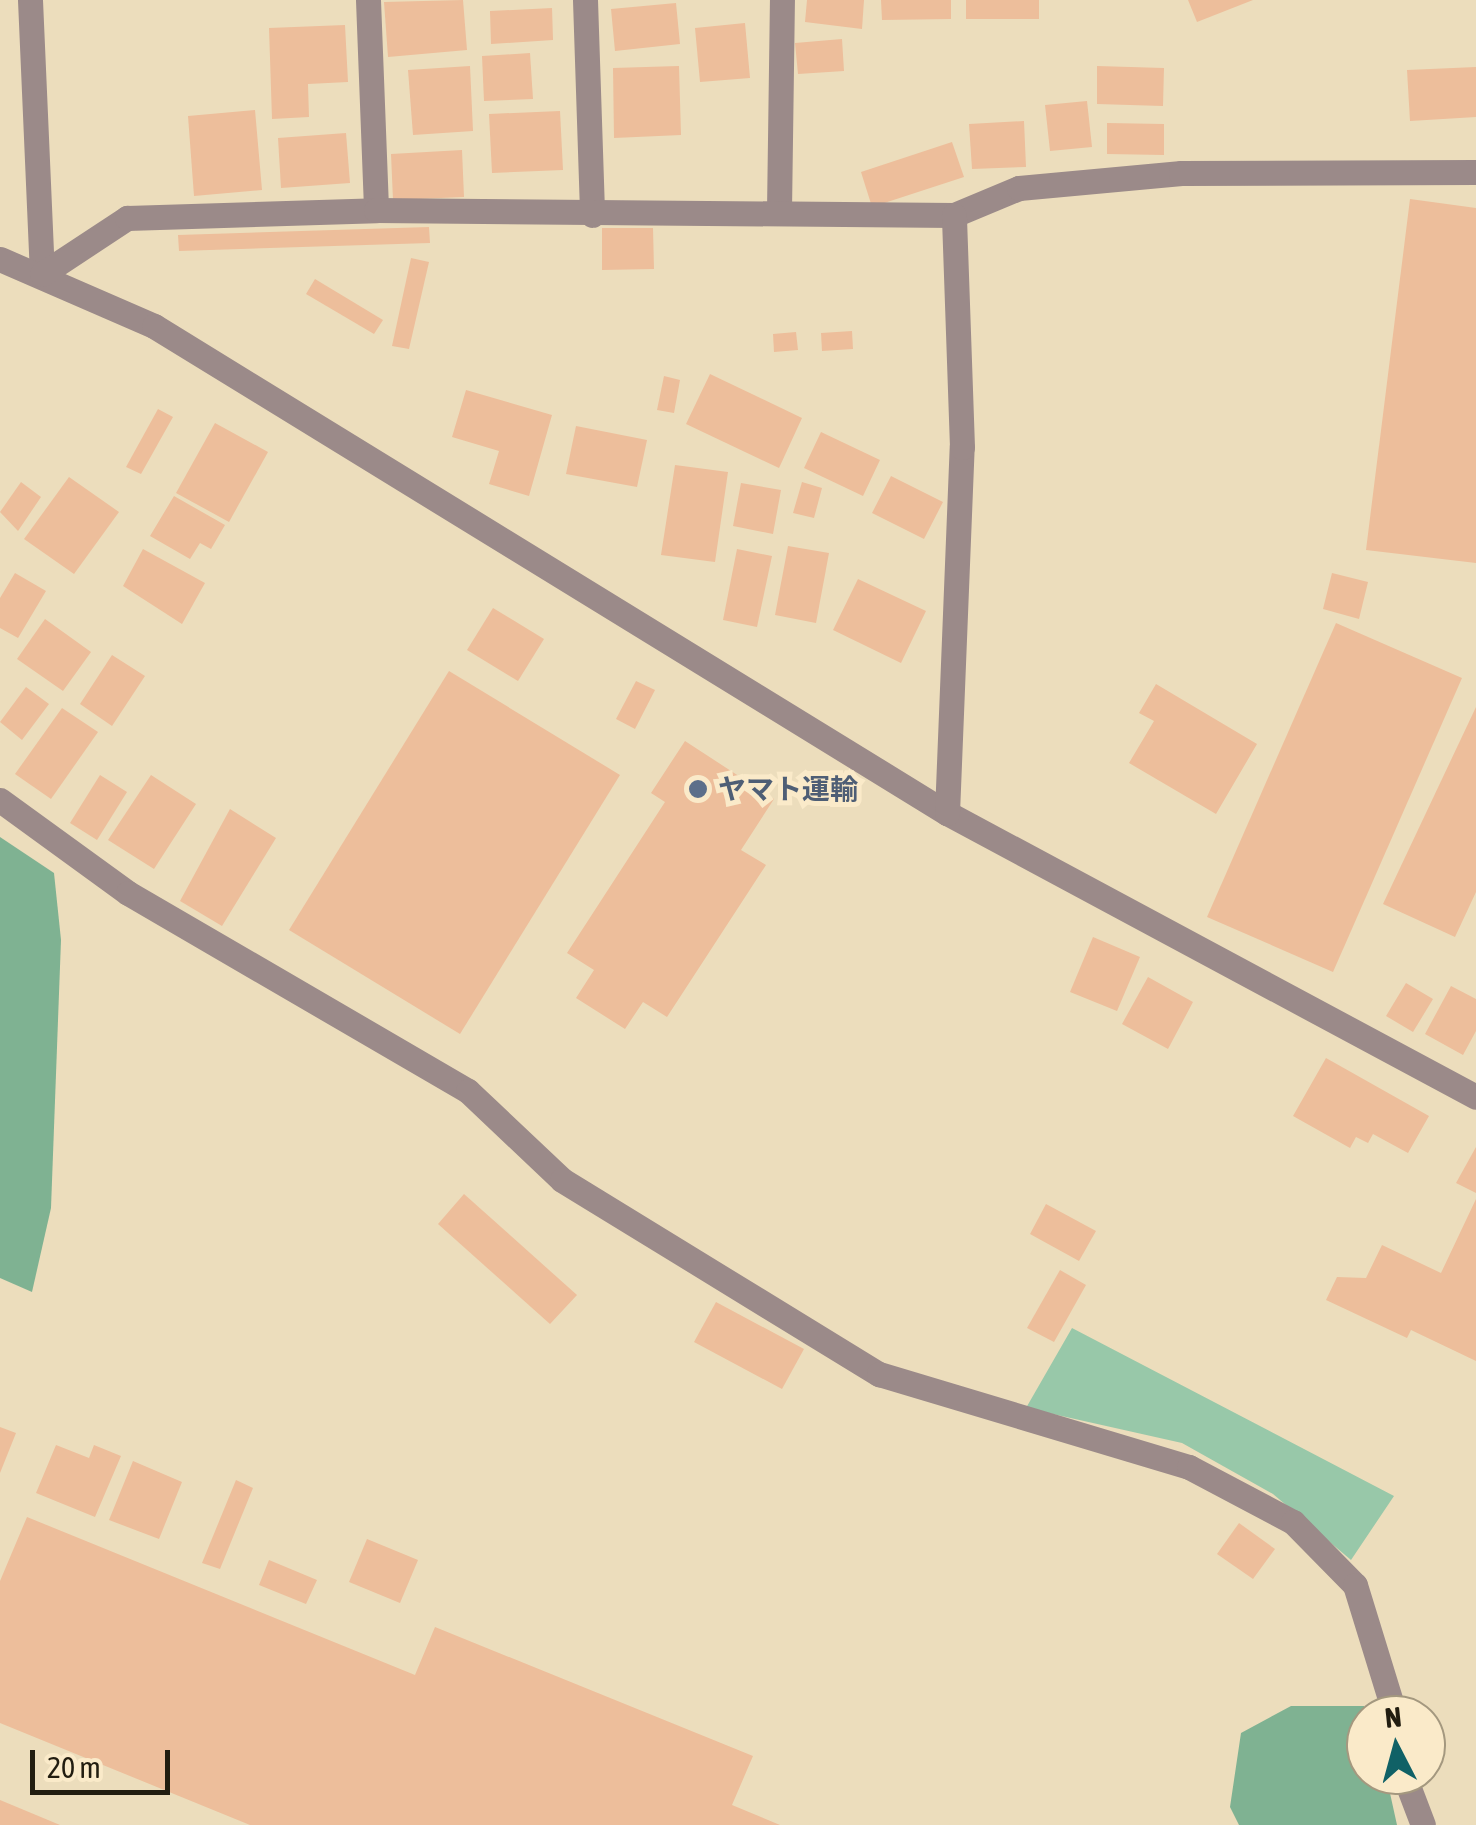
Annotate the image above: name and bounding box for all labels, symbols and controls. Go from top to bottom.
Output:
place label: ヤマト運輸 [718,772,858,806]
marker: ヤマト運輸 [687,778,709,800]
north arrow [1346,1695,1446,1795]
text: N [1383,1700,1403,1734]
scale bar [35,1730,175,1792]
text: 20 m [47,1750,101,1784]

